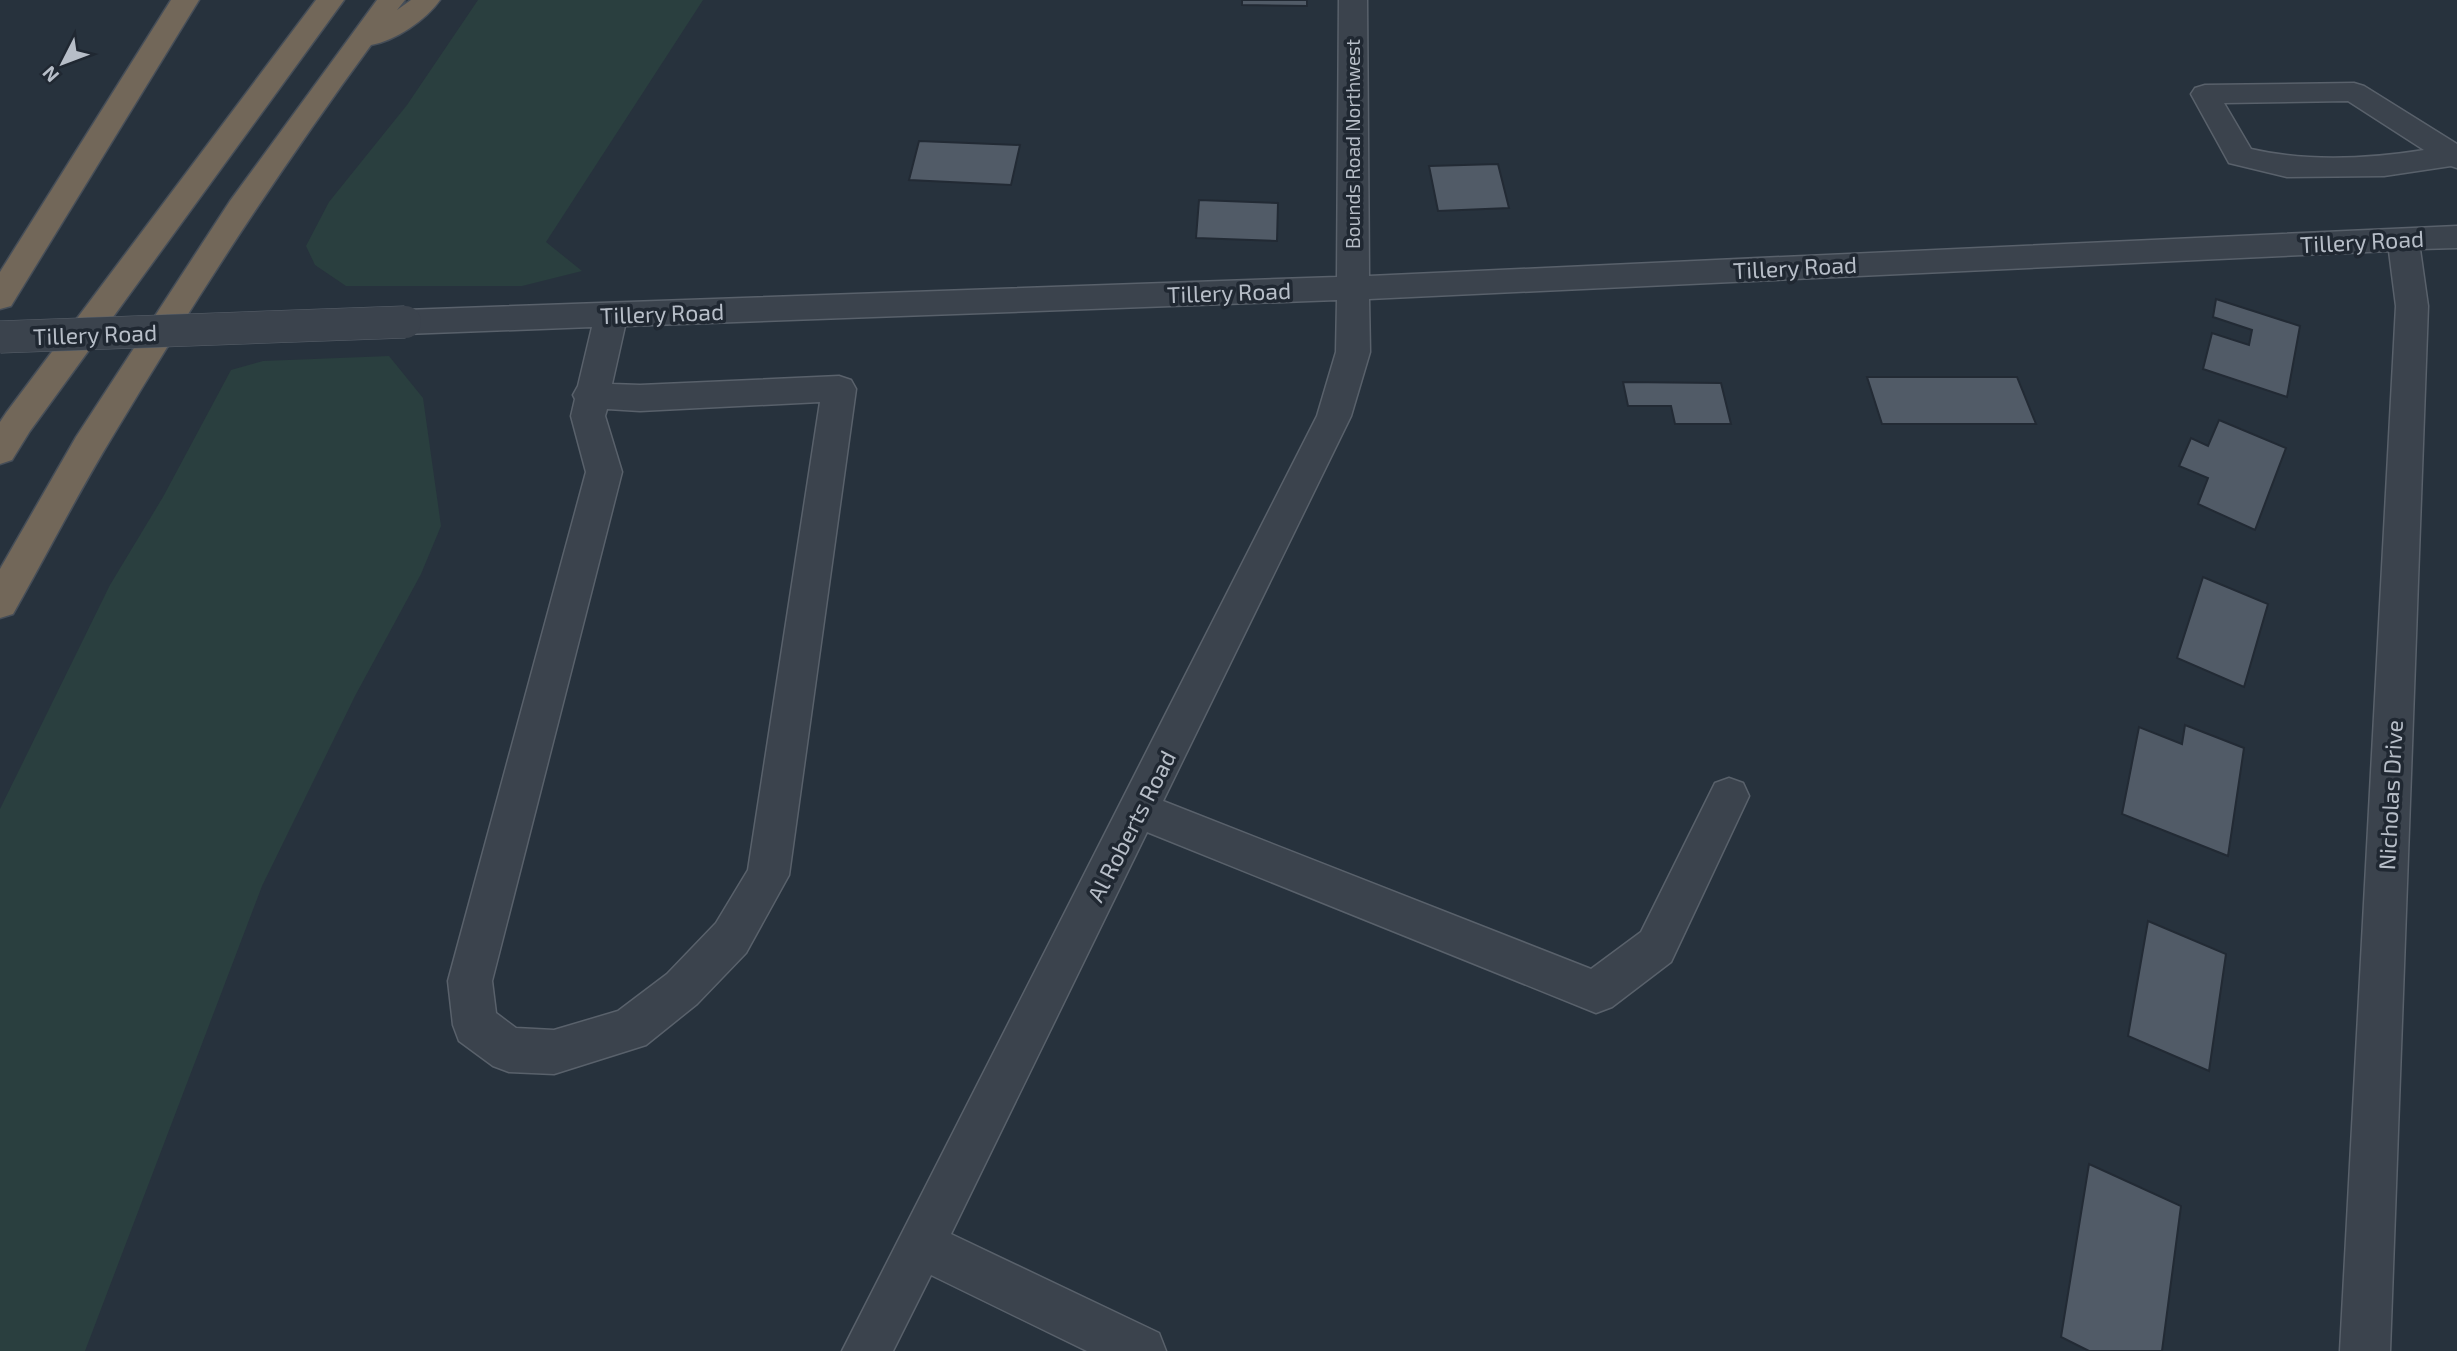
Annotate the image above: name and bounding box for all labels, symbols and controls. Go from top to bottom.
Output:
north arrow [28,28,98,98]
street label: Bounds Road Northwest [1341,39,1364,249]
text: N [37,62,63,88]
street label: Tillery Road [2299,224,2425,258]
street label: Tillery Road [1732,250,1858,284]
street label: Tillery Road [1167,276,1291,308]
street label: Tillery Road [600,297,724,329]
street label: Tillery Road [33,318,157,350]
street label: Nicholas Drive [2372,719,2408,871]
street label: Al Roberts Road [1081,746,1181,906]

